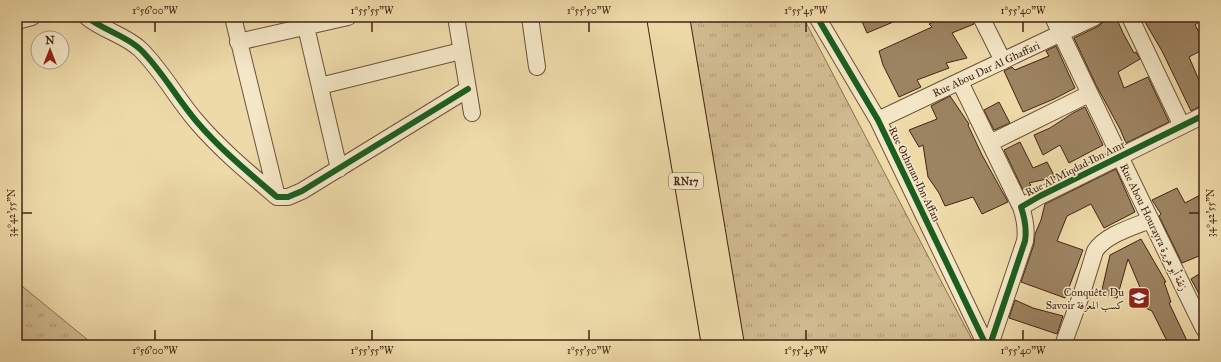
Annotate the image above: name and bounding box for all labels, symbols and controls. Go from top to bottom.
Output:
text: 1°56'00"W [132,5,178,17]
text: 1°55'55"W [351,5,394,17]
text: 1°55'50"W [567,5,611,17]
text: 1°55'45"W [784,5,828,17]
text: 1°55'40"W [1001,5,1046,17]
north arrow [30,30,70,70]
text: N [45,34,55,47]
street label: Rue Abou Dar Al Ghaffari [931,39,1042,100]
street label: Rue Othman Ibn Affan [886,125,943,224]
street label: Rue Al Miqdad Ibn Amr [1023,137,1128,200]
street label: Rue Abou Hourayra زنقة أبو هريرة [1116,161,1192,293]
road number: RN17 [669,173,703,189]
text: 34°42'55"N [6,188,18,237]
text: 34°42'55"N [1205,188,1217,237]
school or university icon: Conquête Du Savoir كسب المعرفة [1126,285,1152,311]
place label: Conquête Du Savoir كسب المعرفة [1046,286,1124,313]
text: 1°56'00"W [132,345,178,357]
text: 1°55'55"W [351,345,394,357]
text: 1°55'50"W [567,345,611,357]
text: 1°55'45"W [784,345,828,357]
text: 1°55'40"W [1001,345,1046,357]

